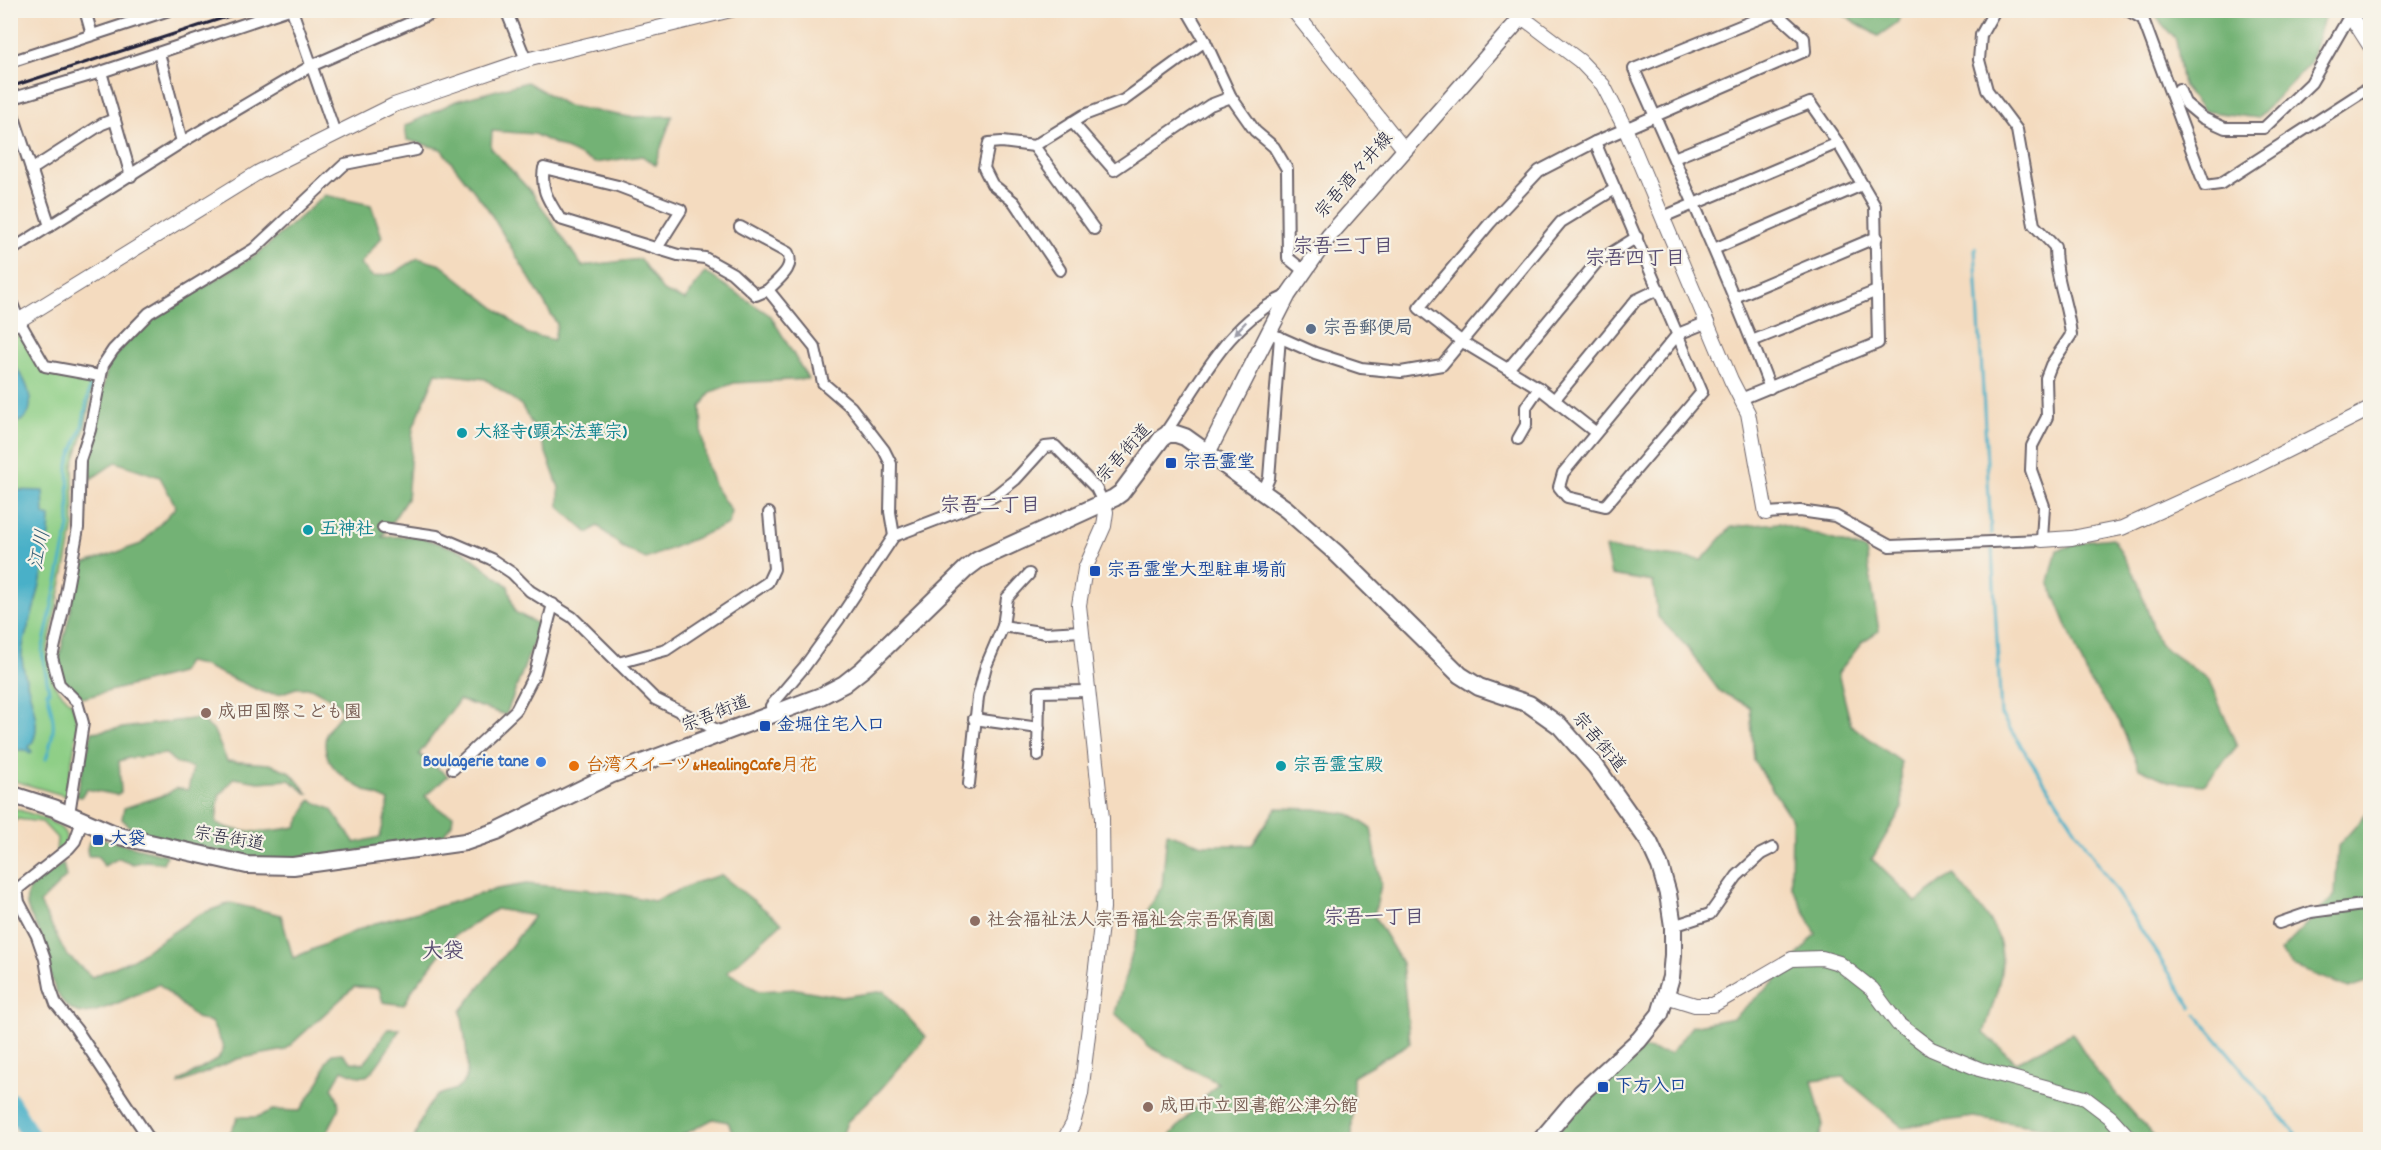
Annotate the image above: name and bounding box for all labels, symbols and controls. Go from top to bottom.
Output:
street label: 宗吾酒々井線 [1310,127,1400,225]
district label: 宗吾三丁目 [1293,234,1393,262]
district label: 宗吾四丁目 [1585,246,1685,274]
place label: 宗吾郵便局 [1323,317,1413,342]
one-way arrow [1233,320,1247,334]
marker: 宗吾郵便局 [1304,322,1318,336]
street label: 宗吾街道 [1092,419,1158,489]
place label: 大経寺(顕本法華宗) [474,421,627,446]
marker: 大経寺(顕本法華宗) [455,426,469,440]
place label: 宗吾霊堂 [1183,451,1255,476]
marker: 宗吾霊堂 [1164,456,1178,470]
district label: 宗吾二丁目 [940,493,1040,521]
place label: 五神社 [320,518,374,543]
marker: 五神社 [301,523,315,537]
water label: 江川 [23,528,59,572]
place label: 宗吾霊堂大型駐車場前 [1107,559,1287,584]
marker: 宗吾霊堂大型駐車場前 [1088,564,1102,578]
street label: 宗吾街道 [678,690,754,740]
place label: 成田国際こども園 [218,701,362,726]
marker: 成田国際こども園 [199,706,213,720]
street label: 宗吾街道 [1565,707,1631,779]
place label: 金堀住宅入口 [777,714,885,739]
marker: 金堀住宅入口 [758,719,772,733]
place label: Boulagerie tane [423,750,529,775]
place label: 台湾スイーツ&HealingCafe月花 [586,754,817,779]
place label: 宗吾霊宝殿 [1293,754,1383,779]
marker: Boulagerie tane [534,755,548,769]
marker: 台湾スイーツ&HealingCafe月花 [567,759,581,773]
marker: 宗吾霊宝殿 [1274,759,1288,773]
street label: 宗吾街道 [191,821,267,859]
place label: 大袋 [110,828,146,853]
marker: 大袋 [91,833,105,847]
district label: 宗吾一丁目 [1324,905,1424,933]
place label: 社会福祉法人宗吾福祉会宗吾保育園 [987,909,1275,934]
marker: 社会福祉法人宗吾福祉会宗吾保育園 [968,914,982,928]
district label: 大袋 [422,938,464,968]
place label: 下方入口 [1615,1075,1687,1100]
marker: 下方入口 [1596,1080,1610,1094]
place label: 成田市立図書館公津分館 [1160,1095,1358,1120]
marker: 成田市立図書館公津分館 [1141,1100,1155,1114]

